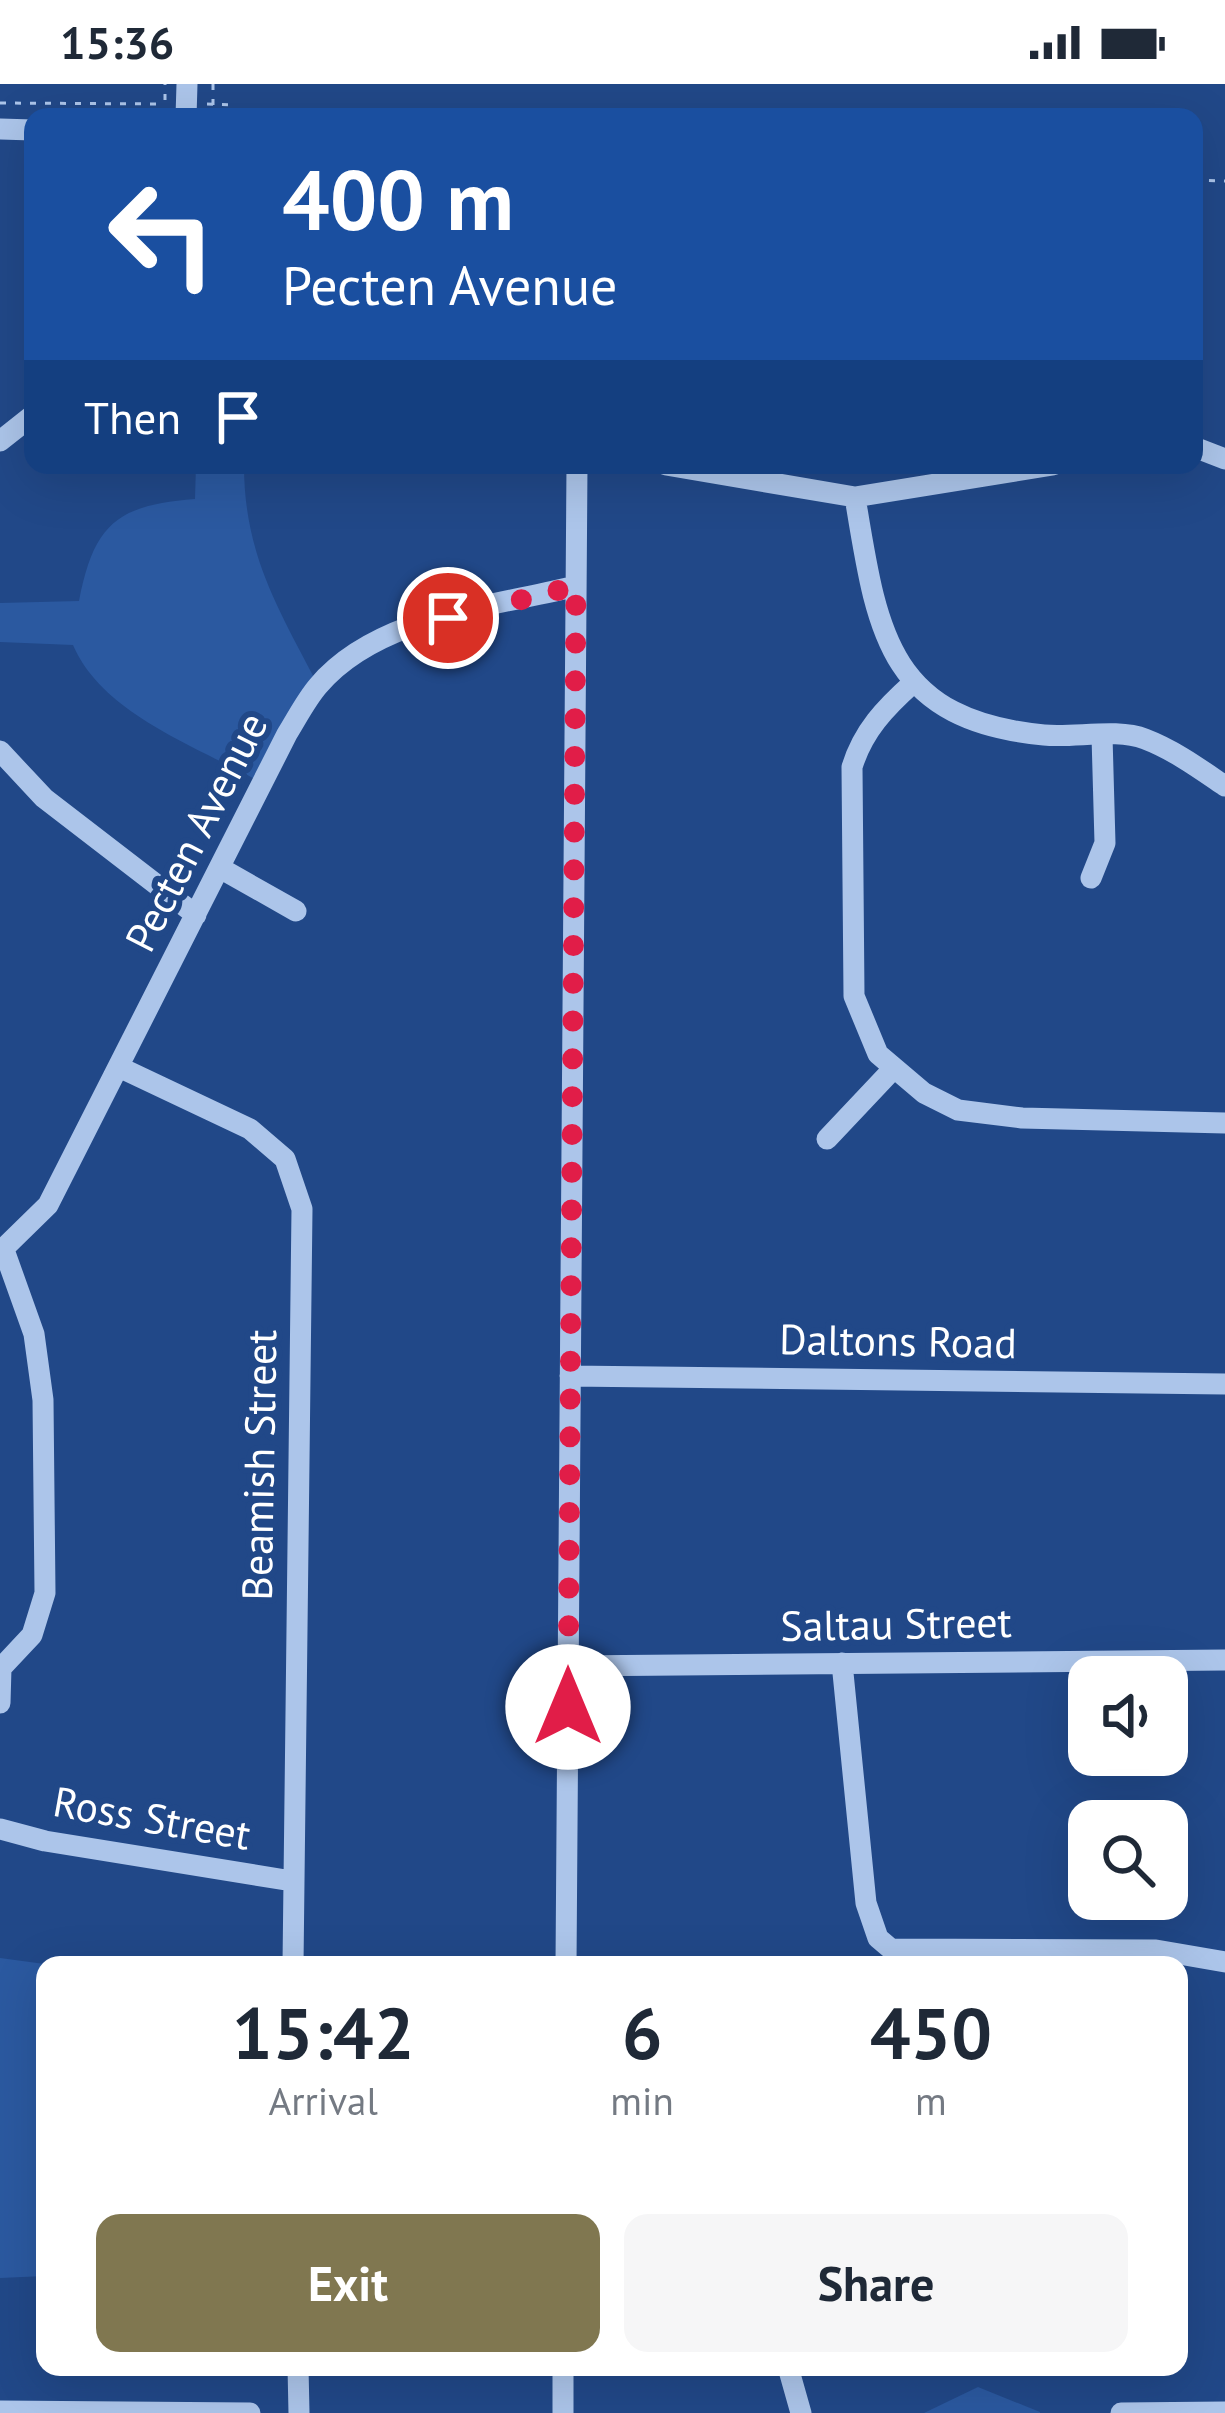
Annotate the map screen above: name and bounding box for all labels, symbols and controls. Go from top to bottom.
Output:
text: 15:36 [60,13,174,71]
text: 400 m [282,144,514,253]
icon: left [84,156,240,312]
text: Pecten Avenue [282,250,617,320]
icon: arrive [205,384,271,450]
text: Then [84,388,181,446]
pin [397,567,499,669]
icon: arrive [415,585,481,651]
street label: Pecten Avenue [112,703,279,960]
street label: Daltons Road [779,1311,1017,1370]
street label: Beamish Street [229,1329,288,1601]
street label: Saltau Street [780,1594,1012,1653]
position arrow [505,1644,631,1770]
map controls [1068,1656,1188,1920]
button: sound [1068,1656,1188,1776]
street label: Ross Street [49,1773,255,1862]
button: search [1068,1800,1188,1920]
text: 15:42 [232,1986,415,2079]
text: 6 [622,1986,663,2079]
text: 450 [870,1986,992,2079]
text: Arrival [269,2075,378,2126]
text: min [610,2075,674,2126]
text: m [915,2075,947,2126]
button: Exit [96,2214,600,2352]
button: Share [624,2214,1128,2352]

